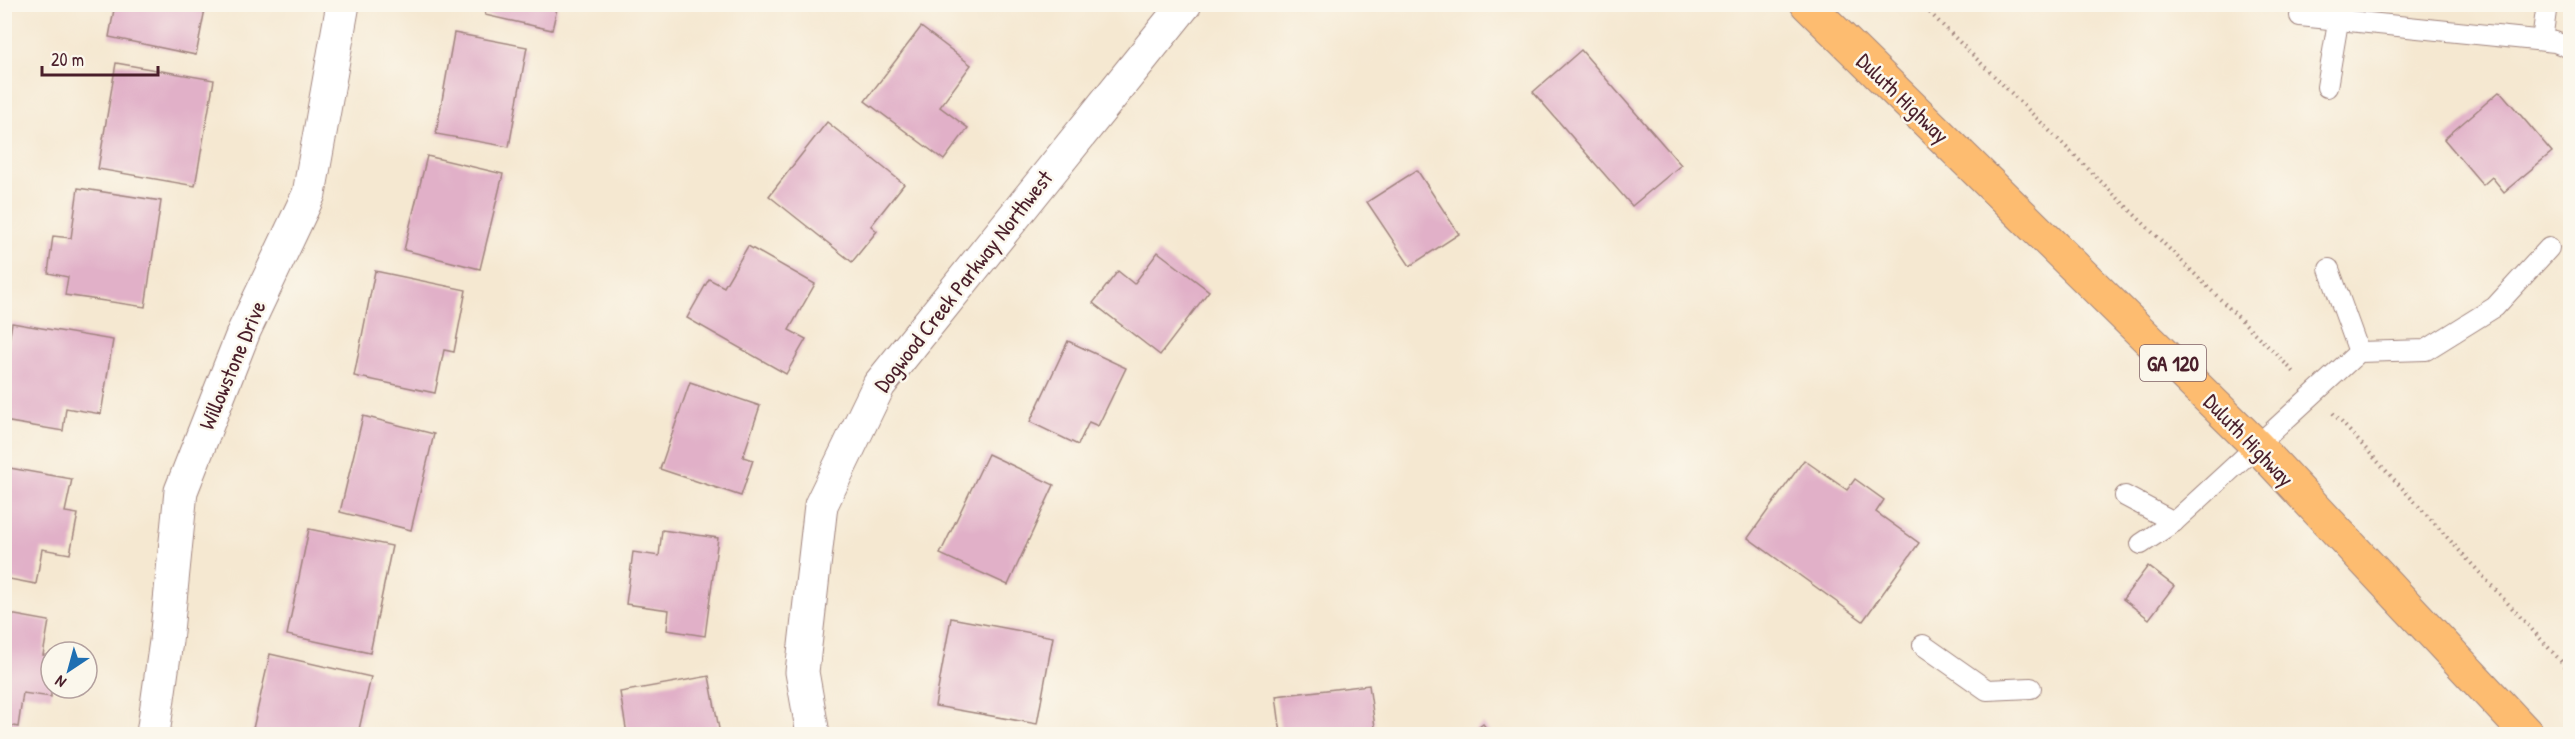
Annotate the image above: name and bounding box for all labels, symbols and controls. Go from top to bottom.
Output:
scale bar [42,39,158,77]
street label: Duluth Highway [1850,46,1956,150]
text: 20 m [51,47,84,72]
street label: Dogwood Creek Parkway Northwest [867,164,1059,398]
street label: Willowstone Drive [191,296,273,434]
road number: GA 120 [2140,345,2206,381]
street label: Duluth Highway [2197,387,2301,493]
north arrow [39,640,99,700]
text: N [50,670,70,694]

